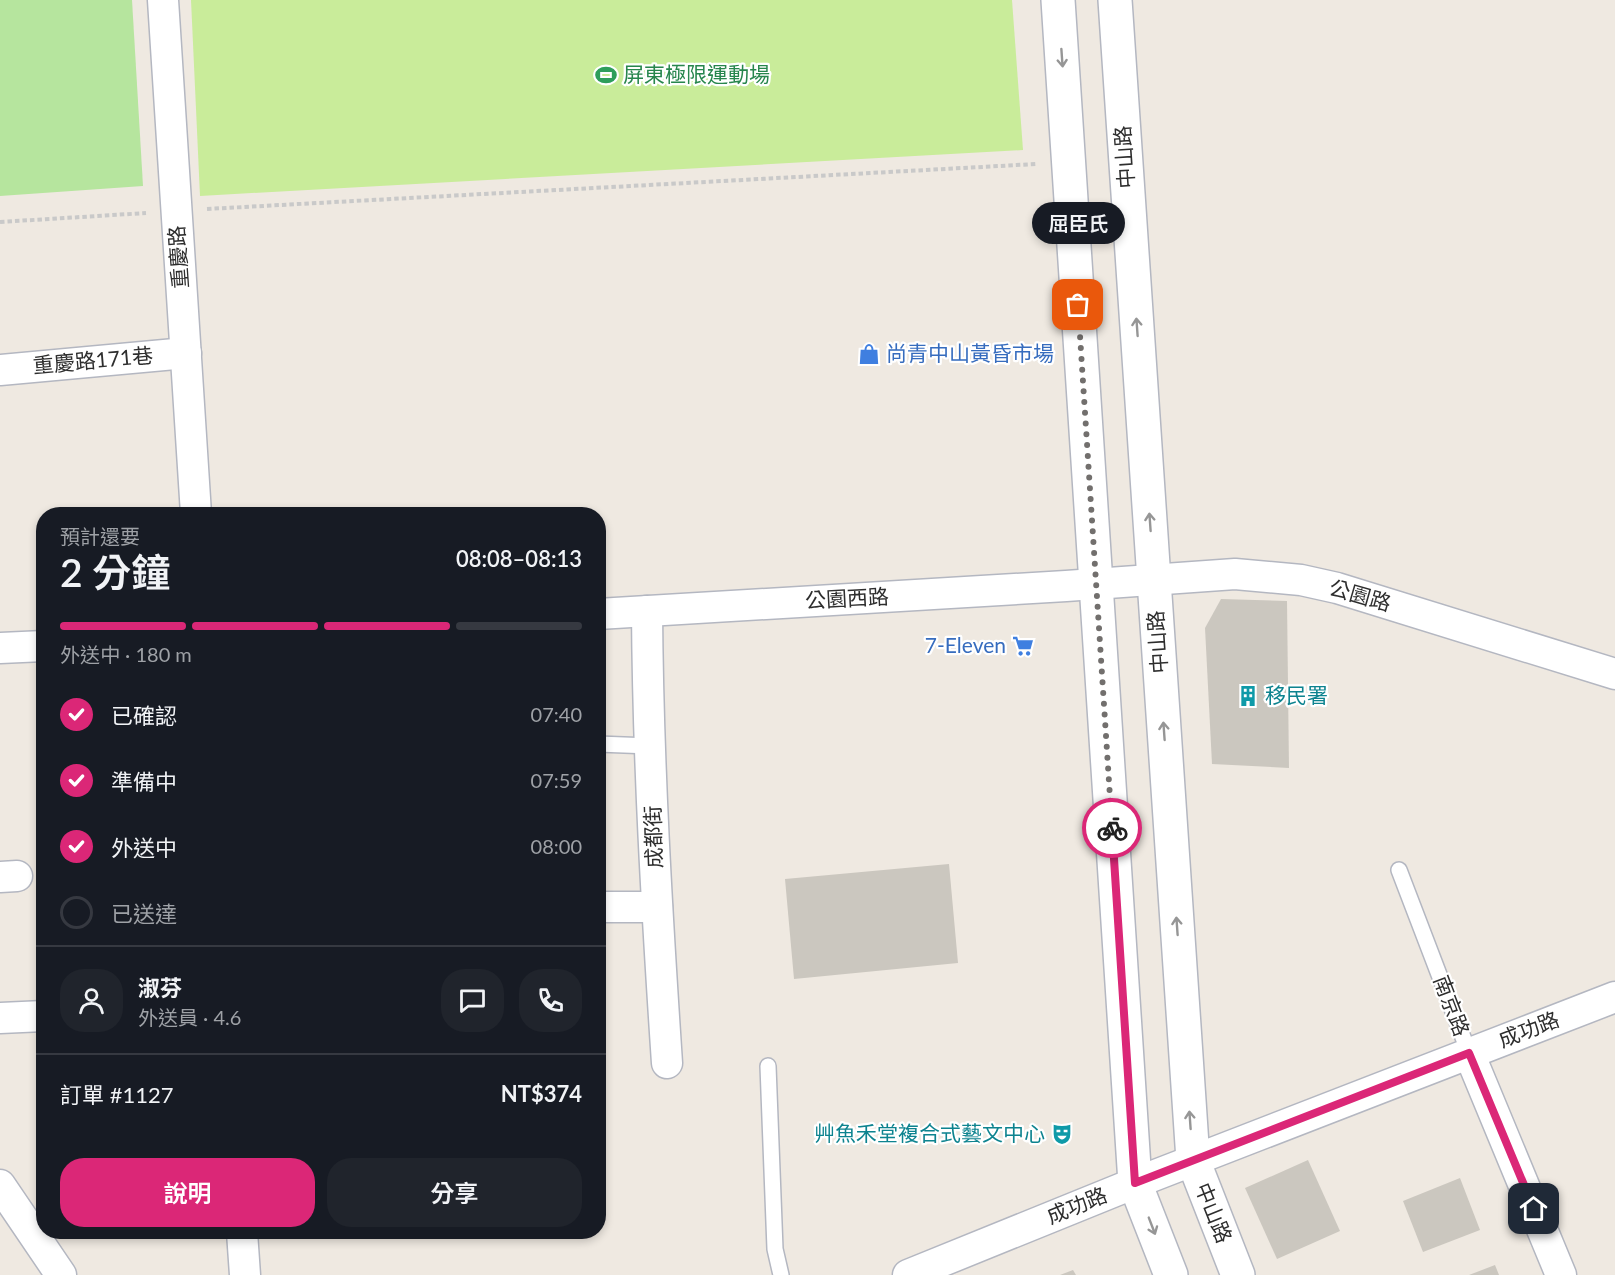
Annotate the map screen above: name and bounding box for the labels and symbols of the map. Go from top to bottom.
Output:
one-way arrow [1057,48,1068,68]
place label: 屏東極限運動場 [623,61,770,86]
sports icon: 屏東極限運動場 [594,63,618,87]
street label: 中山路 [1109,125,1138,189]
callout: 屈臣氏 [1032,203,1124,245]
street label: 重慶路 [163,225,192,289]
pin [1052,279,1103,330]
one-way arrow [1131,318,1142,338]
place label: 尚青中山黃昏市場 [886,340,1054,365]
street label: 重慶路171巷 [32,342,154,377]
shop icon: 尚青中山黃昏市場 [857,342,881,366]
one-way arrow [1144,512,1155,532]
street label: 公園路 [1327,574,1394,615]
street label: 公園西路 [804,583,890,612]
street label: 中山路 [1142,610,1171,674]
place label: 7-Eleven [925,632,1006,657]
supermarket icon: 7-Eleven [1011,634,1035,658]
place label: 移民署 [1265,682,1328,707]
building icon: 移民署 [1236,684,1260,708]
one-way arrow [1158,722,1169,742]
courier [1082,798,1142,858]
street label: 成都街 [639,805,666,869]
one-way arrow [1171,916,1182,936]
street label: 南京路 [1429,972,1475,1039]
street label: 成功路 [1495,1006,1562,1052]
one-way arrow [1184,1111,1195,1131]
place label: 艸魚禾堂複合式藝文中心 [814,1120,1045,1145]
theatre icon: 艸魚禾堂複合式藝文中心 [1050,1122,1074,1146]
street label: 中山路 [1191,1179,1238,1246]
street label: 成功路 [1043,1181,1110,1228]
pin [1508,1183,1559,1234]
one-way arrow [1147,1216,1158,1235]

